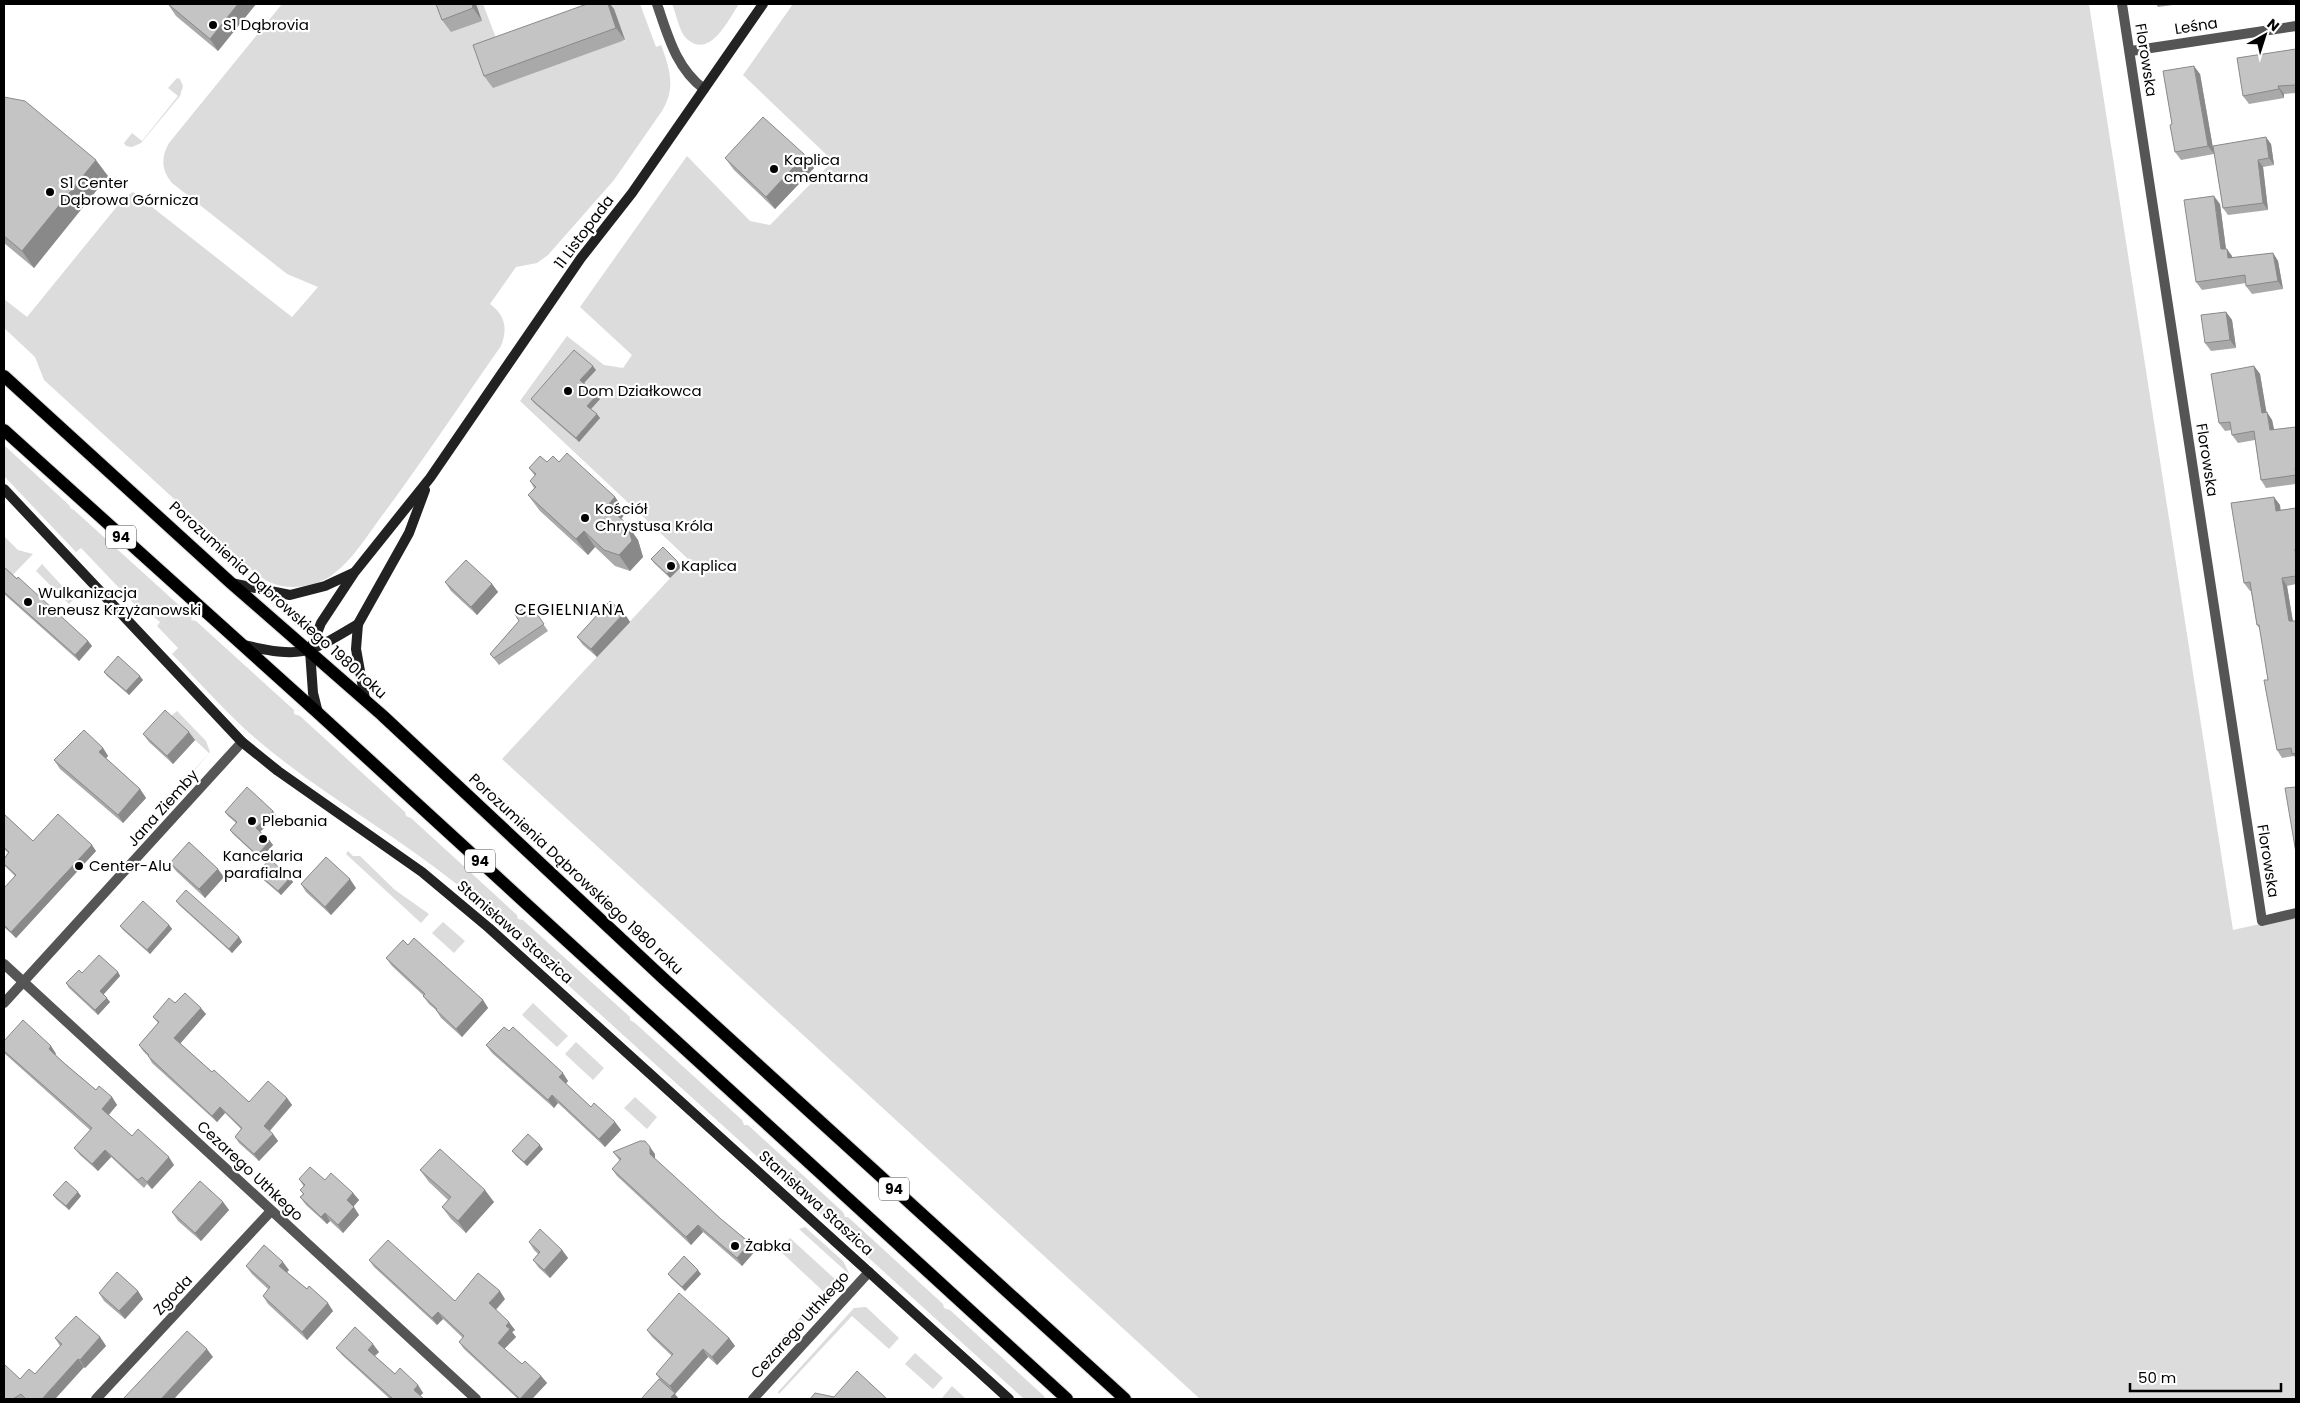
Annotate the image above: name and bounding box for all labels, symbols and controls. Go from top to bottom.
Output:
north arrow [2240,10,2290,60]
street label: Leśna [2173,12,2219,39]
place label: S1 Dąbrovia [223,14,309,35]
text: N [2263,14,2284,36]
marker: S1 Dąbrovia [207,19,219,31]
street label: Florowska [2130,22,2163,98]
place label: Kaplica cmentarna [784,149,868,187]
marker: Kaplica cmentarna [768,163,780,175]
place label: S1 Center Dąbrowa Górnicza [60,172,199,210]
marker: S1 Center Dąbrowa Górnicza [44,186,56,198]
street label: 11 Listopada [549,191,618,273]
place label: Dom Działkowca [578,380,702,401]
marker: Dom Działkowca [562,385,574,397]
street label: Florowska [2191,422,2224,498]
street label: Porozumienia Dąbrowskiego 1980 roku [165,496,392,703]
place label: Kościół Chrystusa Króla [595,498,713,536]
marker: Kościół Chrystusa Króla [579,512,591,524]
road number: 94 [106,526,136,548]
place label: Kaplica [681,555,737,576]
marker: Kaplica [665,560,677,572]
place label: Wulkanizacja Ireneusz Krzyżanowski [38,582,201,620]
marker: Wulkanizacja Ireneusz Krzyżanowski [22,596,34,608]
district label: CEGIELNIANA [514,598,626,621]
street label: Jana Ziemby [122,764,203,851]
street label: Porozumienia Dąbrowskiego 1980 roku [465,768,688,979]
place label: Plebania [262,810,327,831]
marker: Plebania [246,815,258,827]
street label: Florowska [2252,823,2285,899]
marker: Kancelaria parafialna [257,833,269,845]
place label: Kancelaria parafialna [223,845,303,883]
road number: 94 [465,849,495,872]
place label: Center-Alu [89,855,172,876]
marker: Center-Alu [73,860,85,872]
street label: Stanisława Staszica [453,875,578,988]
street label: Cezarego Uthkego [193,1116,308,1226]
street label: Stanisława Staszica [754,1145,878,1260]
road number: 94 [879,1178,909,1200]
place label: Żabka [745,1235,791,1256]
marker: Żabka [729,1240,741,1252]
street label: Cezarego Uthkego [746,1266,854,1383]
street label: Zgoda [149,1270,197,1319]
scale bar [2130,1360,2281,1392]
text: 50 m [2138,1367,2176,1388]

